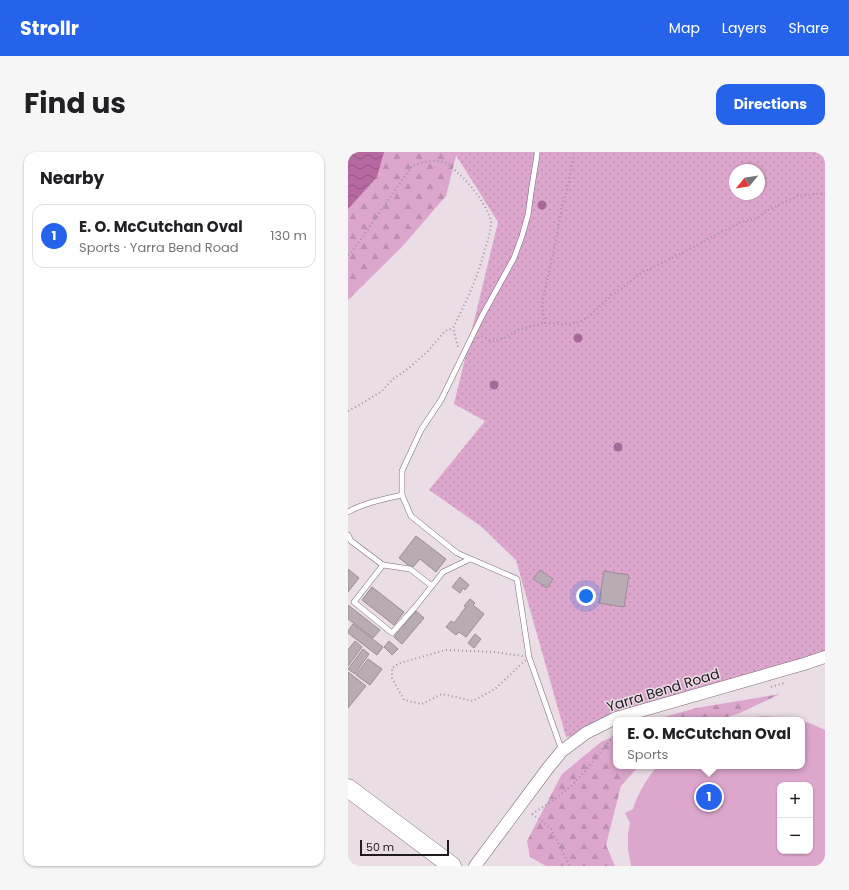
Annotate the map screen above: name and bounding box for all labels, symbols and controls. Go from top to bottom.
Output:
text: Strollr [20,15,79,42]
text: Map [669,18,700,38]
text: Layers [722,18,766,38]
text: Share [788,18,829,38]
text: Find us [24,84,126,123]
button: Directions [716,84,825,125]
north arrow [729,164,765,200]
text: Nearby [40,166,104,190]
text: E. O. McCutchan Oval [79,216,243,237]
text: 1 [52,226,56,245]
text: 130 m [270,226,307,245]
text: Sports · Yarra Bend Road [79,238,239,257]
your location [576,586,596,606]
street label: Yarra Bend Road [604,663,722,717]
popup [613,717,805,769]
text: E. O. McCutchan Oval [627,723,791,744]
text: Sports [627,745,668,764]
pin: 1 [696,782,722,812]
map controls [777,782,813,854]
button: + [777,782,813,818]
button: − [777,818,813,854]
scale bar [360,838,449,857]
text: 50 m [366,839,394,855]

